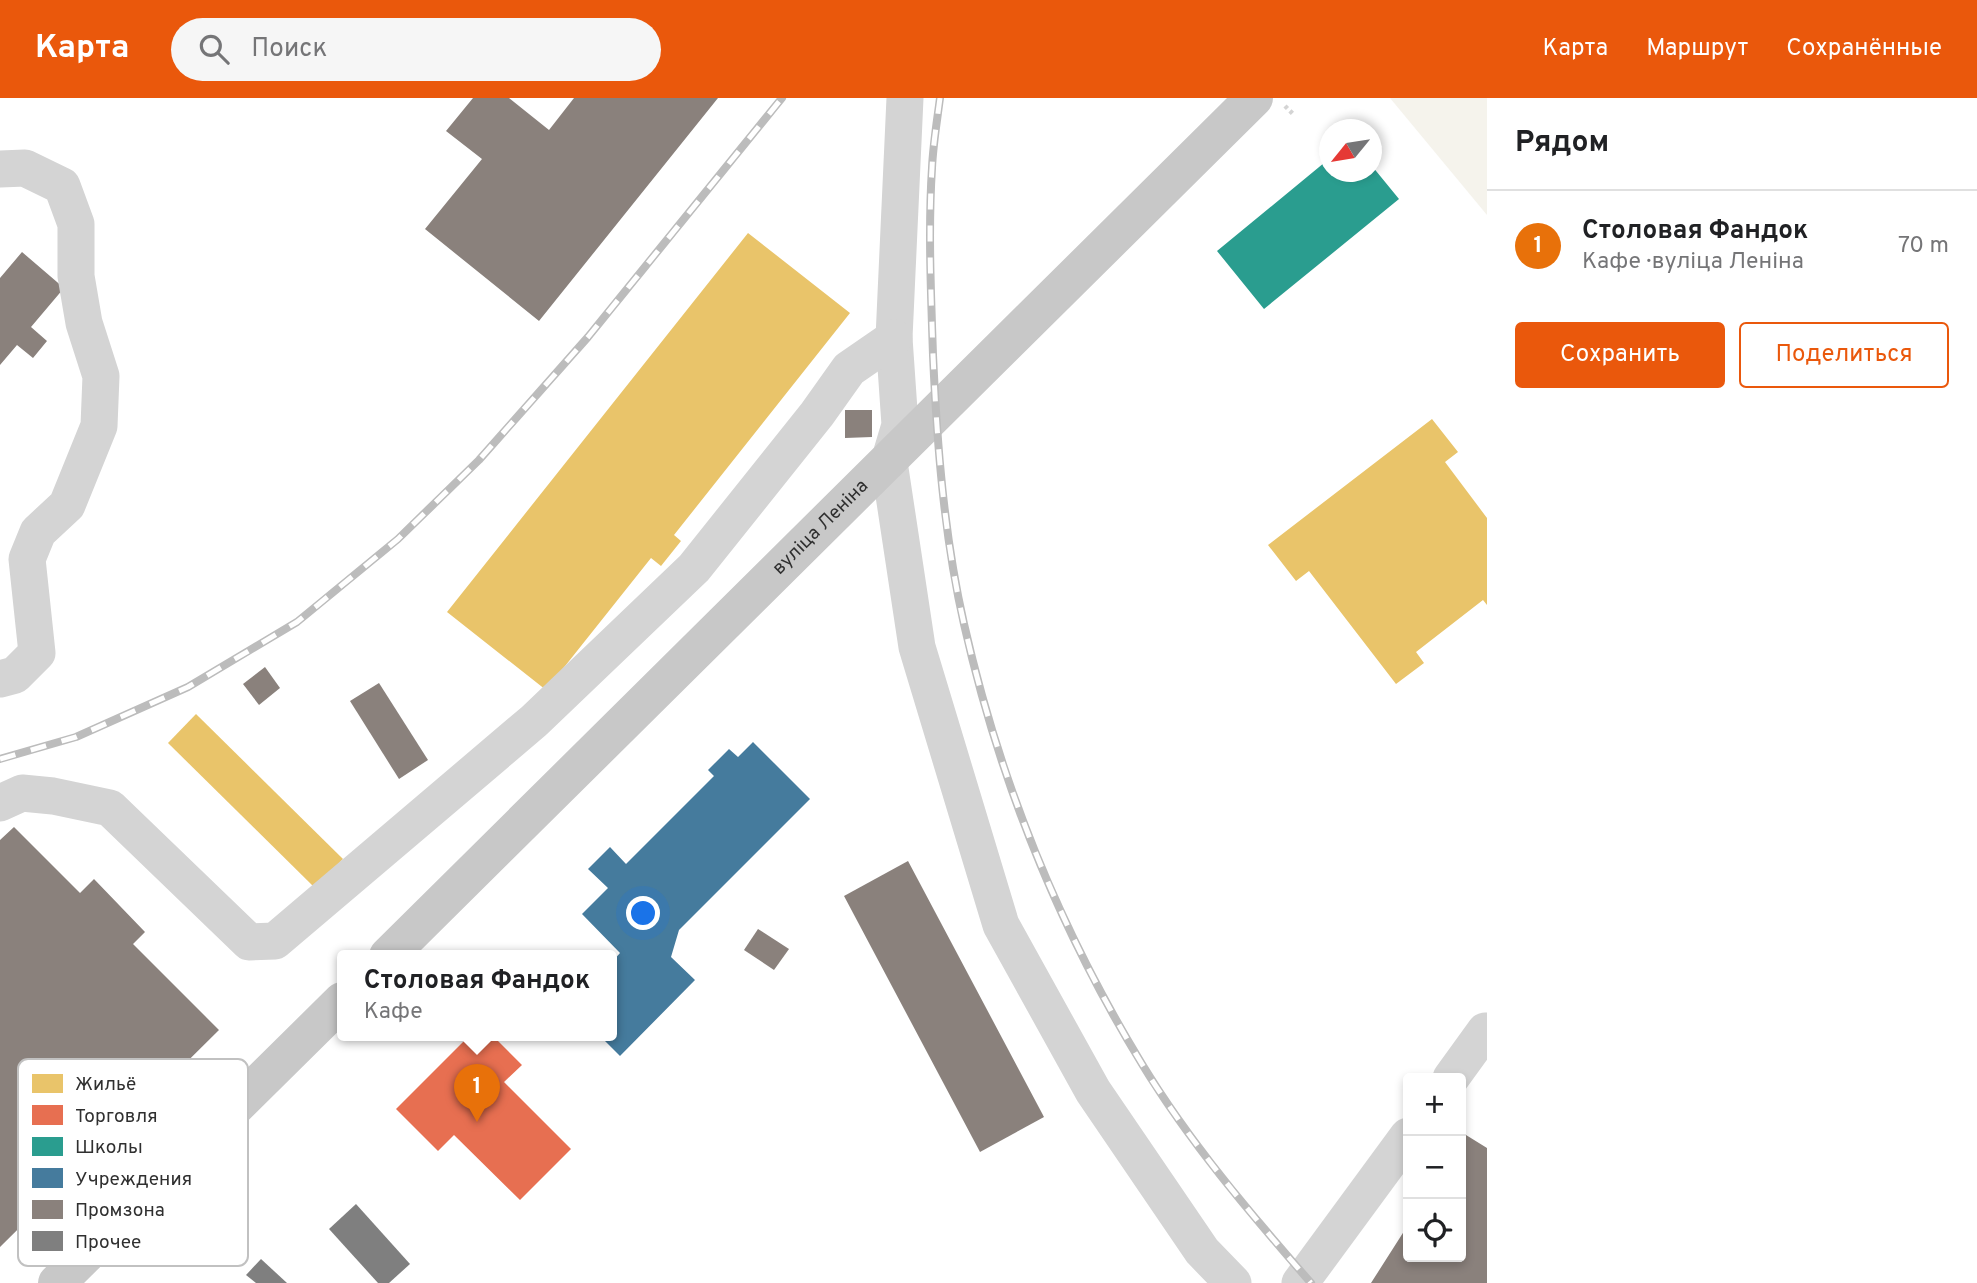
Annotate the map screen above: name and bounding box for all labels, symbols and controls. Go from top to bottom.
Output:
search box [171,18,661,81]
text: Карта [35,28,129,70]
icon: search [195,30,233,68]
text: Поиск [251,33,327,66]
text: Карта [1542,34,1608,64]
text: Маршрут [1646,34,1748,64]
text: Сохранённые [1786,34,1942,64]
north arrow [1319,119,1382,182]
text: Рядом [1515,125,1609,162]
text: Столовая Фандок [1582,215,1808,248]
text: 1 [1533,232,1543,261]
text: 70 m [1898,232,1949,261]
text: Кафе · вуліца Леніна [1582,248,1804,277]
button: Сохранить [1515,322,1725,388]
button: Поделиться [1739,322,1949,388]
street label: вуліца Леніна [767,475,874,580]
your location [626,896,660,930]
popup [337,950,617,1041]
text: Столовая Фандок [364,965,590,998]
text: Кафе [364,998,423,1027]
legend [18,1059,248,1266]
pin: 1 [454,1064,500,1122]
text: Жильё [75,1073,136,1097]
map controls [1403,1073,1466,1262]
button: + [1403,1073,1466,1136]
text: Торговля [75,1105,158,1129]
text: Школы [75,1136,143,1160]
button: − [1403,1136,1466,1199]
text: Учреждения [75,1168,192,1192]
text: Промзона [75,1199,165,1223]
button: locate [1403,1199,1466,1262]
text: Прочее [75,1231,141,1255]

